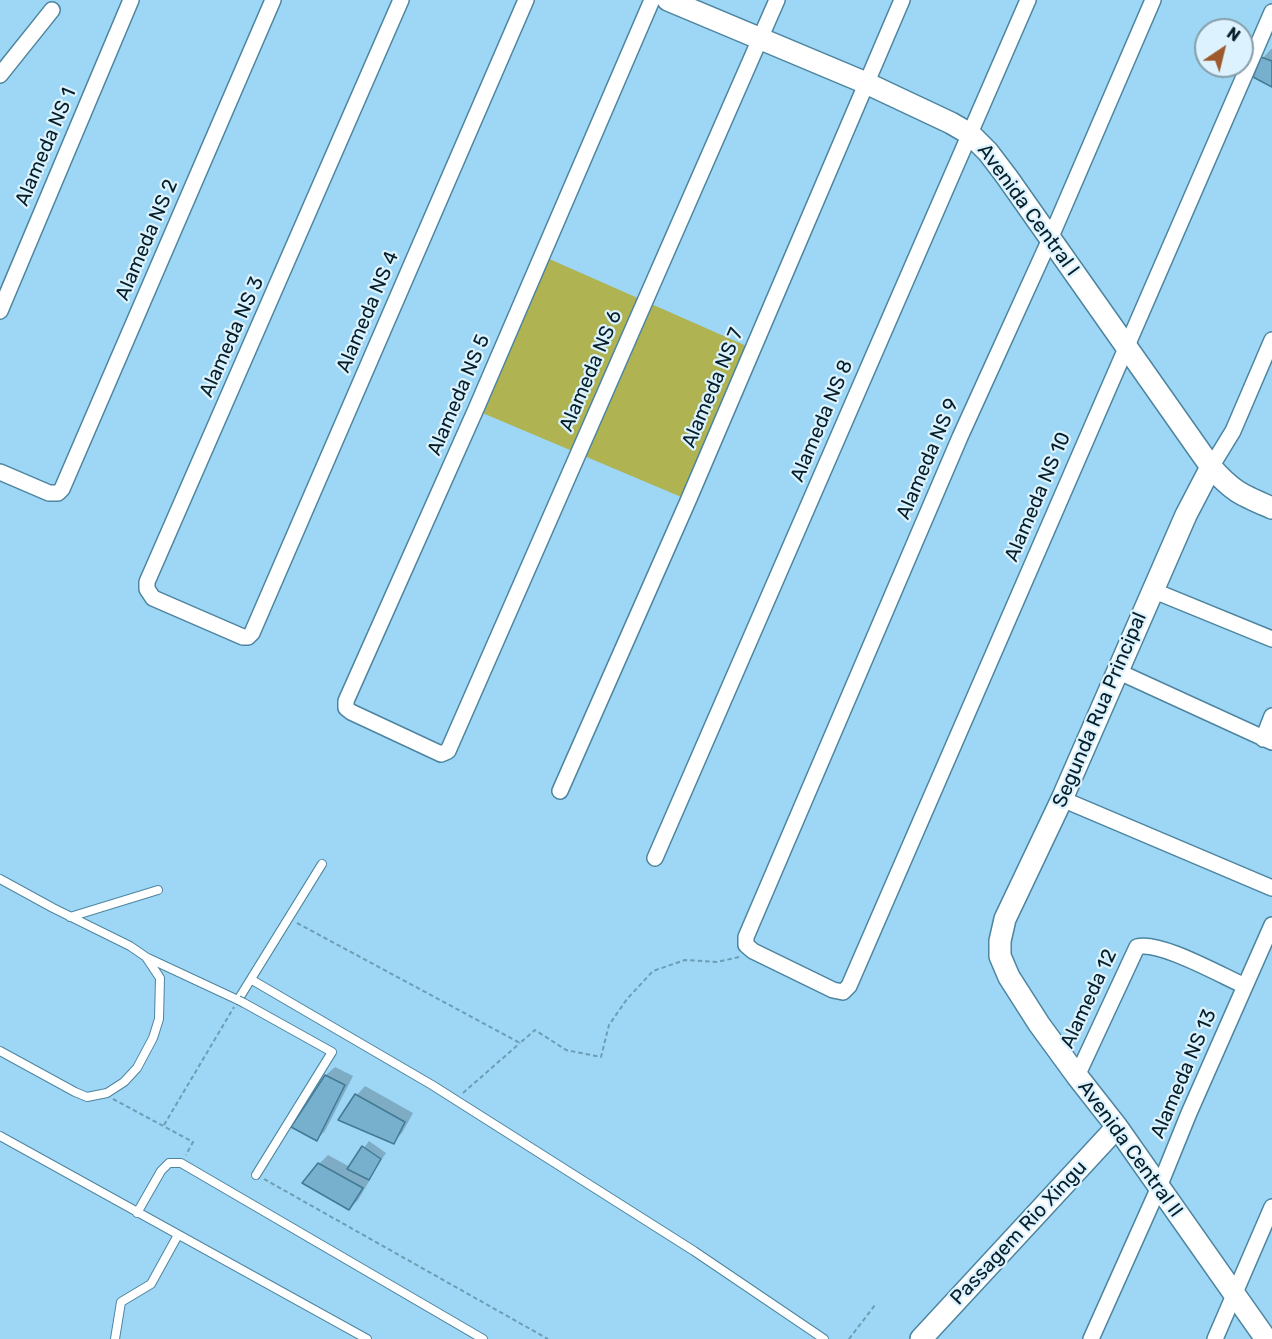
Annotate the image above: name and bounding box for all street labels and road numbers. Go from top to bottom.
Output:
street label: Alameda NS 1 [10,84,82,210]
street label: Avenida Central I [972,139,1084,281]
street label: Alameda NS 2 [111,176,183,304]
street label: Alameda NS 4 [332,248,404,376]
street label: Alameda NS 3 [195,273,269,401]
street label: Alameda NS 6 [555,307,627,435]
street label: Alameda NS 7 [677,325,749,451]
street label: Alameda NS 5 [423,331,495,459]
street label: Alameda NS 8 [786,356,858,486]
street label: Alameda NS 9 [892,395,964,523]
street label: Alameda NS 10 [1000,429,1076,565]
street label: Segunda Rua Principal [1048,609,1152,811]
street label: Alameda 12 [1056,946,1122,1052]
street label: Alameda NS 13 [1146,1006,1222,1142]
street label: Avenida Central II [1072,1076,1188,1222]
street label: Passagem Rio Xingu [946,1156,1092,1310]

